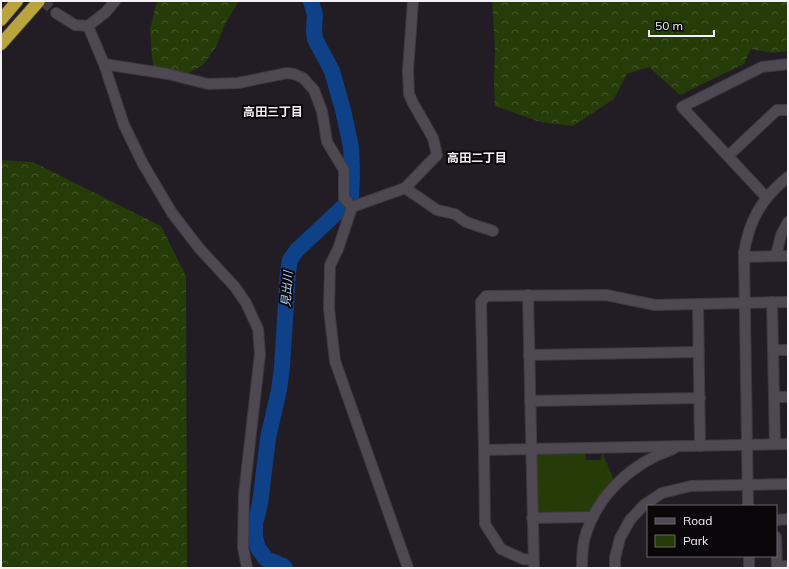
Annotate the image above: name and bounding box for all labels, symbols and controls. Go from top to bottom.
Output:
scale bar [649,12,714,38]
text: 50 m [655,18,683,33]
district label: 高田三丁目 [243,104,303,119]
district label: 高田二丁目 [447,150,507,165]
water label: 見出川 [278,268,295,307]
legend [647,505,777,557]
text: Road [683,513,712,528]
text: Park [683,533,709,548]

